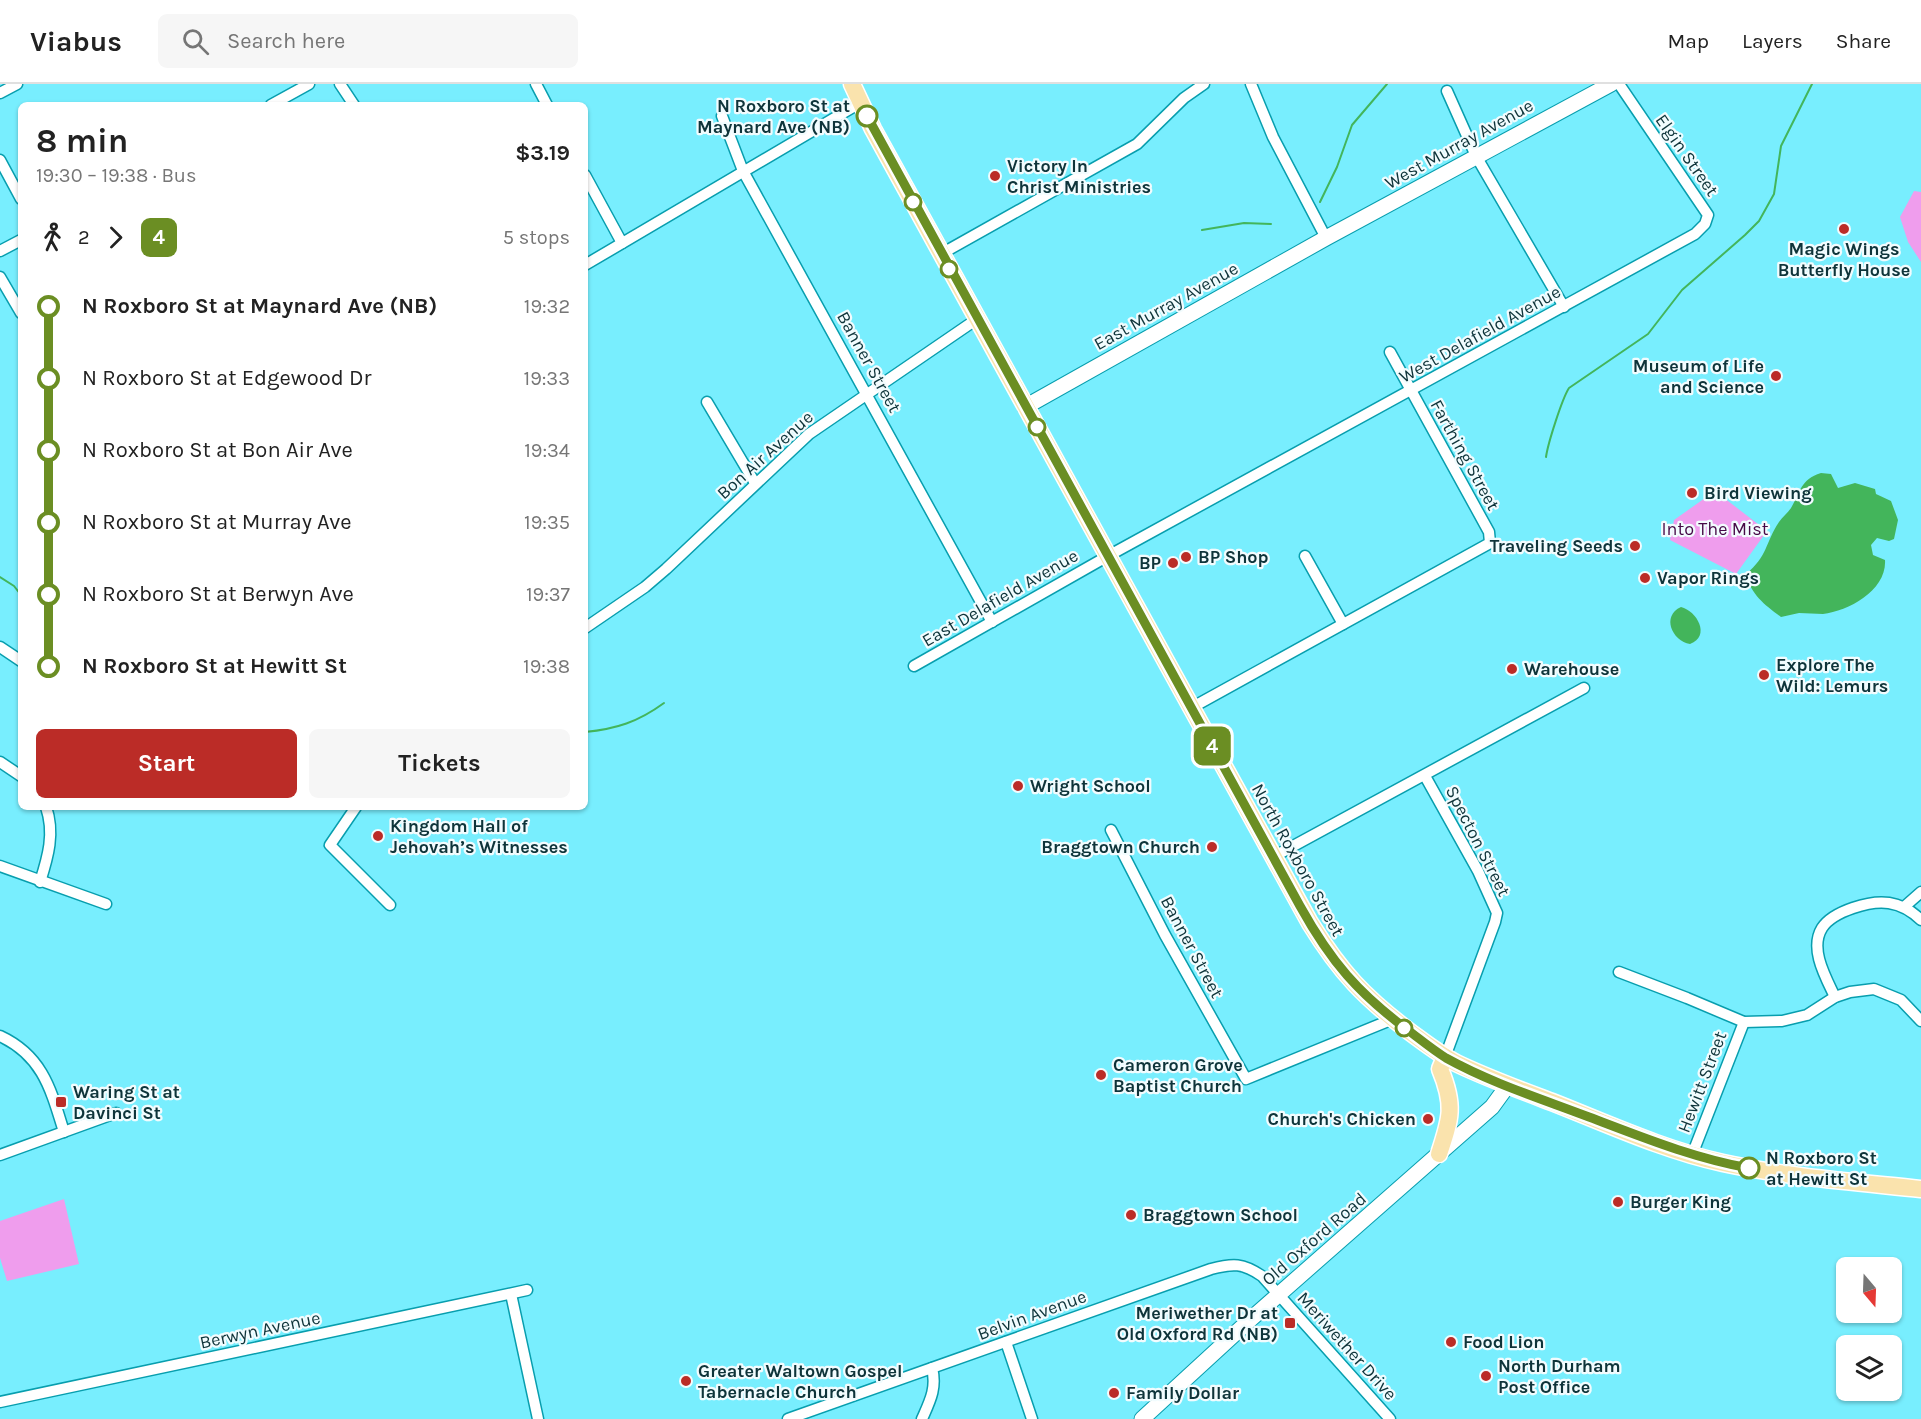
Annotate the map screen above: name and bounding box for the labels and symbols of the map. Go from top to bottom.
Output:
street label: West Murray Avenue [1381,94,1537,194]
place label: N Roxboro St at Maynard Ave (NB) [697,95,850,138]
marker: N Roxboro St at Maynard Ave (NB) [856,105,878,127]
street label: Elgin Street [1651,110,1723,201]
place label: Victory In Christ Ministries [1007,155,1151,198]
marker: Victory In Christ Ministries [988,169,1002,183]
unlabelled marker [904,193,922,211]
marker: Magic Wings Butterfly House [1837,222,1851,236]
place label: Magic Wings Butterfly House [1778,238,1910,281]
street label: East Murray Avenue [1090,257,1242,355]
unlabelled marker [940,260,958,278]
street label: West Delafield Avenue [1395,280,1565,388]
street label: Banner Street [832,308,906,417]
place label: Museum of Life and Science [1633,355,1764,398]
marker: Museum of Life and Science [1769,369,1783,383]
street label: Farthing Street [1426,396,1505,514]
street label: Bon Air Avenue [712,406,818,504]
unlabelled marker [1028,418,1046,436]
place label: Bird Viewing [1704,482,1812,504]
marker: Bird Viewing [1685,486,1699,500]
park label: Into The Mist [1661,518,1769,540]
place label: Traveling Seeds [1490,535,1623,557]
marker: Traveling Seeds [1628,539,1642,553]
street label: East Delafield Avenue [918,544,1082,652]
place label: BP Shop [1198,546,1269,568]
marker: BP Shop [1179,550,1193,564]
place label: BP [1139,552,1161,574]
marker: BP [1166,556,1180,570]
place label: Vapor Rings [1657,567,1759,589]
marker: Vapor Rings [1638,571,1652,585]
place label: Explore The Wild: Lemurs [1776,654,1888,697]
place label: Warehouse [1524,658,1619,680]
marker: Warehouse [1505,662,1519,676]
marker: Explore The Wild: Lemurs [1757,668,1771,682]
line badge: 4 [1192,726,1232,766]
place label: Wright School [1030,775,1151,797]
marker: Wright School [1011,779,1025,793]
street label: North Roxboro Street [1247,780,1349,940]
street label: Specton Street [1441,782,1515,900]
place label: Kingdom Hall of Jehovah’s Witnesses [390,815,568,858]
marker: Kingdom Hall of Jehovah’s Witnesses [371,829,385,843]
place label: Braggtown Church [1041,836,1200,858]
marker: Braggtown Church [1205,840,1219,854]
street label: Banner Street [1156,892,1228,1002]
unlabelled marker [1395,1019,1413,1037]
street label: Hewitt Street [1673,1028,1732,1136]
place label: Cameron Grove Baptist Church [1113,1054,1243,1097]
marker: Cameron Grove Baptist Church [1094,1068,1108,1082]
place label: Waring St at Davinci St [73,1081,180,1124]
marker: Waring St at Davinci St [54,1095,68,1109]
place label: Church's Chicken [1268,1108,1416,1130]
marker: Church's Chicken [1421,1112,1435,1126]
place label: N Roxboro St at Hewitt St [1766,1147,1877,1190]
marker: N Roxboro St at Hewitt St [1738,1157,1760,1179]
street label: Old Oxford Road [1257,1188,1371,1290]
place label: Burger King [1630,1191,1731,1213]
marker: Burger King [1611,1195,1625,1209]
place label: Braggtown School [1143,1204,1298,1226]
marker: Braggtown School [1124,1208,1138,1222]
north arrow [1836,1257,1902,1323]
street label: Belvin Avenue [975,1285,1089,1345]
street label: Meriwether Drive [1293,1287,1401,1405]
place label: Meriwether Dr at Old Oxford Rd (NB) [1117,1302,1278,1345]
street label: Berwyn Avenue [198,1306,322,1354]
marker: Meriwether Dr at Old Oxford Rd (NB) [1283,1316,1297,1330]
place label: Food Lion [1463,1331,1544,1353]
marker: Food Lion [1444,1335,1458,1349]
place label: North Durham Post Office [1498,1355,1621,1398]
place label: Greater Waltown Gospel Tabernacle Church [698,1360,902,1403]
marker: North Durham Post Office [1479,1369,1493,1383]
marker: Greater Waltown Gospel Tabernacle Church [679,1374,693,1388]
place label: Family Dollar [1126,1382,1239,1404]
marker: Family Dollar [1107,1386,1121,1400]

